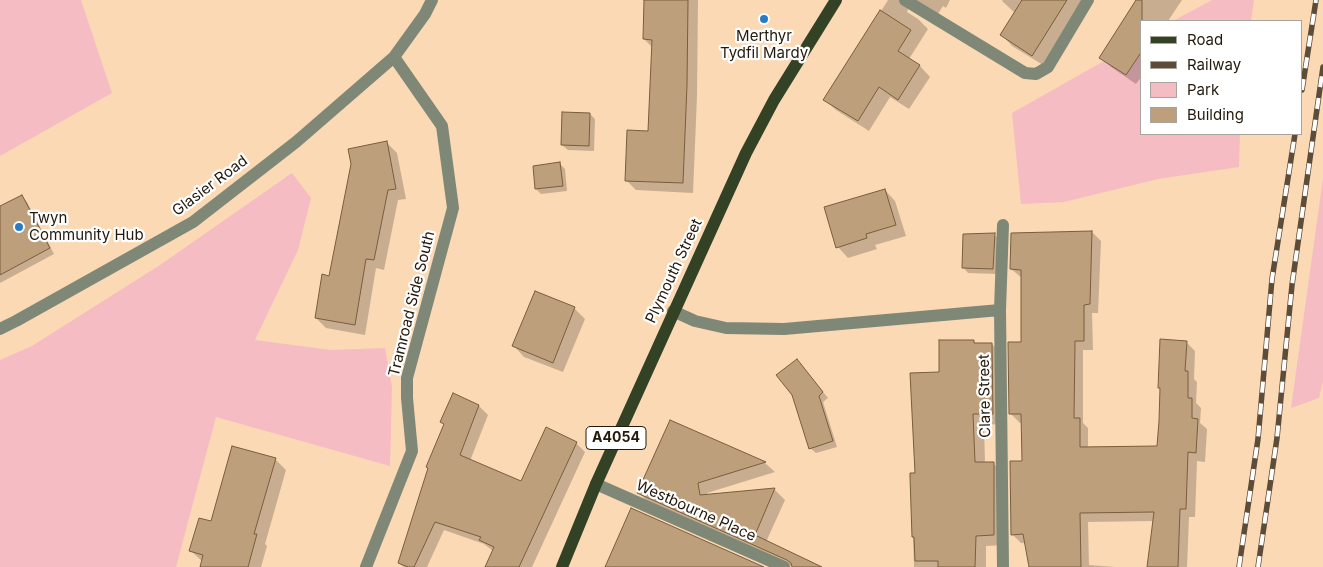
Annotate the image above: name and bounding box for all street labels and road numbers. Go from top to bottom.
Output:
street label: Glasier Road [169,152,251,220]
street label: Plymouth Street [642,216,706,326]
street label: Tramroad Side South [385,229,439,379]
street label: Clare Street [975,354,995,438]
road number: A4054 [586,426,646,449]
street label: Westbourne Place [633,476,759,546]

